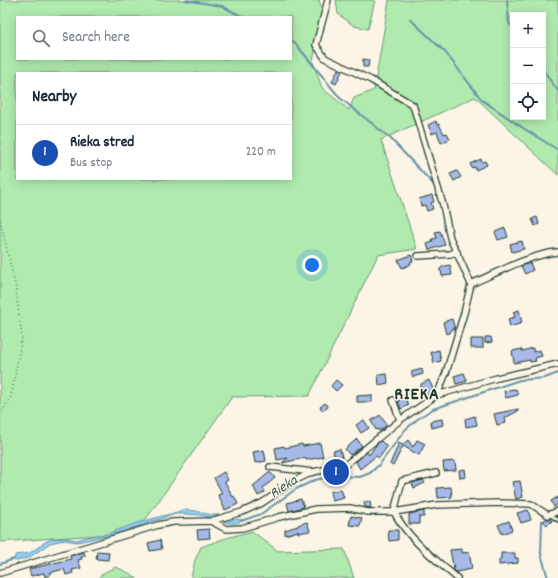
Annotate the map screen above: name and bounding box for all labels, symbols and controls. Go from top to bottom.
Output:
map controls [510,12,546,120]
button: + [510,12,546,48]
search box [16,16,292,60]
icon: search [30,27,52,49]
text: Search here [62,27,130,49]
button: − [510,48,546,84]
button: locate [510,84,546,120]
text: Nearby [32,86,76,110]
text: Rieka stred [70,132,134,154]
text: 1 [44,143,46,162]
text: 220 m [246,143,276,162]
text: Bus stop [70,154,112,173]
your location [302,255,322,275]
district label: RIEKA [394,383,440,408]
pin: 1 [323,457,349,487]
water label: Rieka [266,470,303,505]

